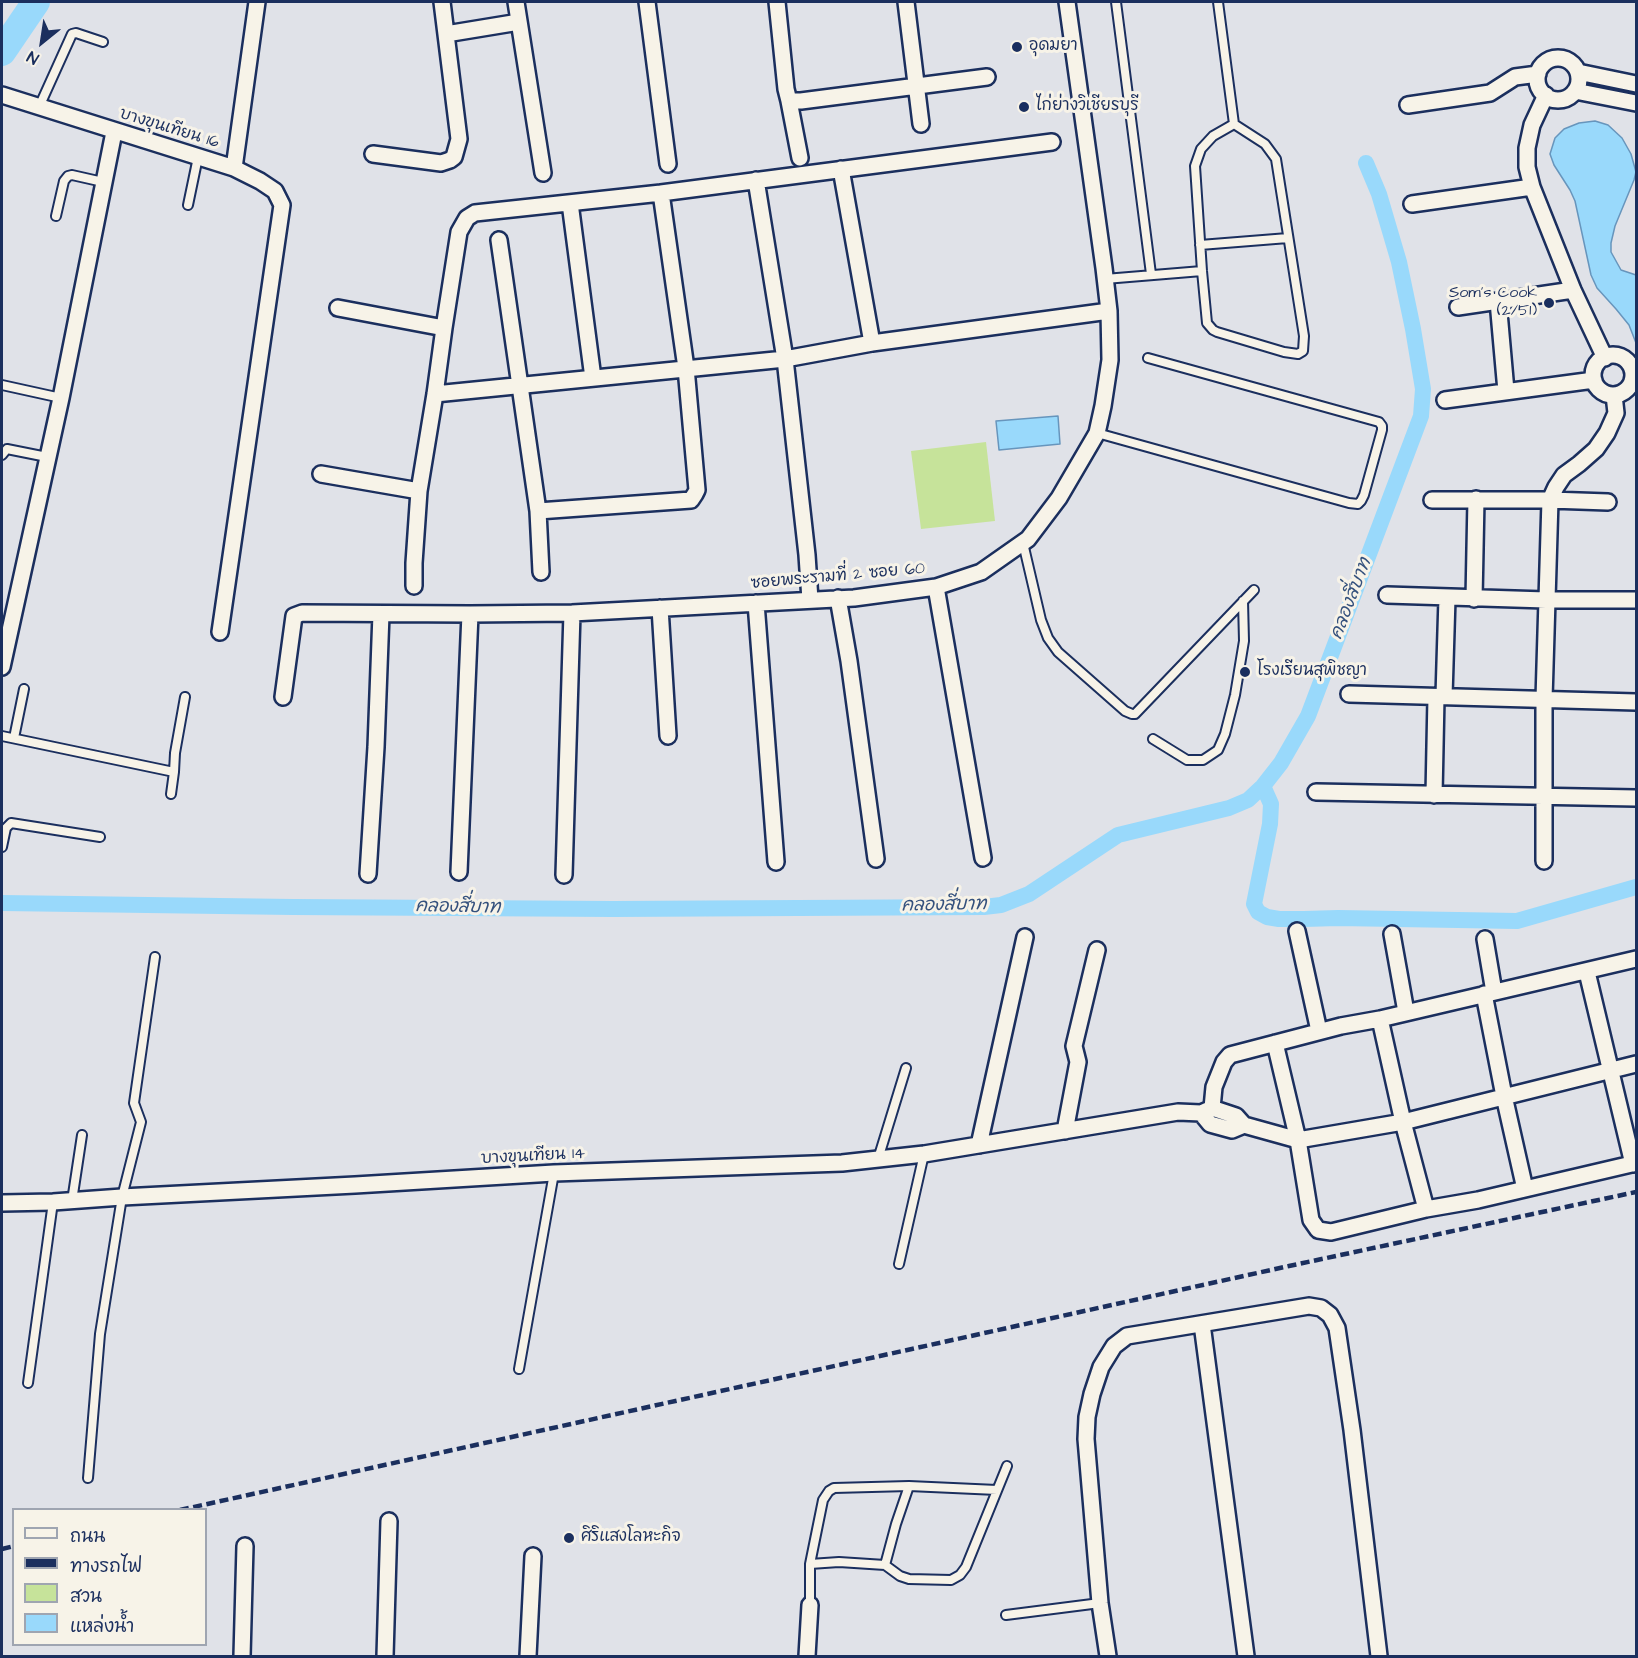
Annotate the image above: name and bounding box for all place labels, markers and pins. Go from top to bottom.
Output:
place label: อุดมยา [1029,37,1078,57]
marker: อุดมยา [1010,40,1024,54]
place label: ไก่ย่างวิเชียรบุรี [1036,97,1139,117]
marker: ไก่ย่างวิเชียรบุรี [1017,100,1031,114]
place label: Som's Cook (2/51) [1449,284,1537,322]
marker: Som's Cook (2/51) [1542,296,1556,310]
place label: โรงเรียนสุพิชญา [1257,662,1367,682]
marker: โรงเรียนสุพิชญา [1238,665,1252,679]
place label: ศิริแสงโลหะกิจ [581,1528,681,1548]
marker: ศิริแสงโลหะกิจ [562,1531,576,1545]

